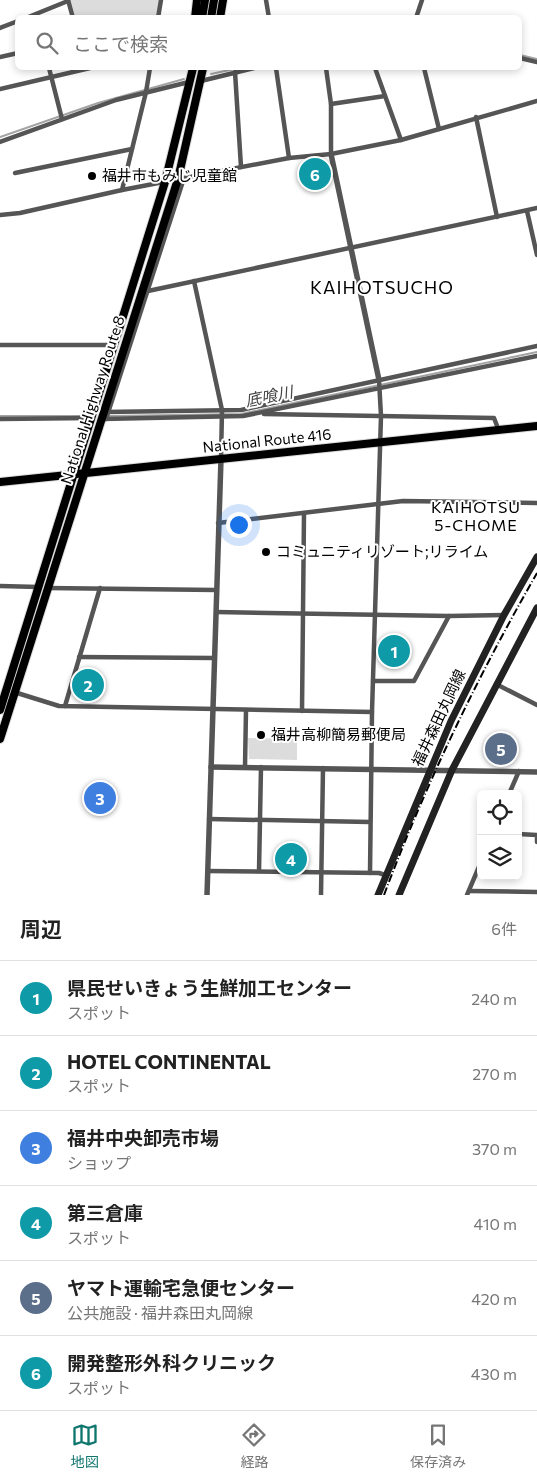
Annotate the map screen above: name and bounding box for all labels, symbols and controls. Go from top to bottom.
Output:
search box [15,15,522,70]
icon: search [33,29,61,57]
text: ここで検索 [73,32,168,55]
pin: 6 [299,155,331,193]
place label: 福井市もみじ児童館 [102,166,237,184]
marker: 福井市もみじ児童館 [86,170,98,182]
district label: KAIHOTSUCHO [310,276,454,298]
street label: National Highway Route 8 [56,313,128,486]
water label: 底喰川 [244,381,296,409]
street label: National Route 416 [202,424,332,456]
district label: KAIHOTSU 5-CHOME [431,497,521,534]
your location [226,512,252,538]
place label: コミュニティリゾート;リライム [276,542,488,560]
marker: コミュニティリゾート;リライム [260,546,272,558]
pin: 1 [378,632,410,670]
pin: 2 [72,666,104,704]
street label: 福井森田丸岡線 [408,666,468,769]
place label: 福井高柳簡易郵便局 [271,725,406,743]
marker: 福井高柳簡易郵便局 [255,729,267,741]
pin: 5 [485,730,517,768]
pin: 3 [84,779,116,817]
map controls [477,790,522,880]
button: locate [477,790,522,835]
button: layers [477,835,522,880]
pin: 4 [275,840,307,878]
text: 周辺 [20,916,62,941]
text: 6件 [491,919,517,938]
text: 県民せいきょう生鮮加工センター [67,976,352,999]
text: 1 [32,989,40,1008]
text: 240 m [471,989,517,1008]
text: スポット [67,1003,131,1022]
text: HOTEL CONTINENTAL [67,1050,271,1073]
text: 2 [31,1064,41,1083]
text: 270 m [472,1064,517,1083]
text: スポット [67,1076,131,1095]
text: 福井中央卸売市場 [67,1126,219,1149]
text: 3 [31,1139,41,1158]
text: 370 m [472,1139,517,1158]
text: ショップ [67,1153,131,1172]
text: 第三倉庫 [67,1201,143,1224]
text: 4 [31,1214,41,1233]
text: 410 m [474,1214,517,1233]
text: スポット [67,1228,131,1247]
text: ヤマト運輸宅急便センター [67,1276,295,1299]
text: 5 [31,1289,41,1308]
text: 420 m [471,1289,517,1308]
text: 公共施設 · 福井森田丸岡線 [67,1303,253,1322]
text: 開発整形外科クリニック [67,1351,276,1374]
text: 6 [31,1364,41,1383]
text: 430 m [471,1364,517,1383]
text: スポット [67,1378,131,1397]
tab: 地図 [71,1421,99,1471]
tab: 経路 [240,1421,268,1471]
tab: 保存済み [410,1421,466,1471]

